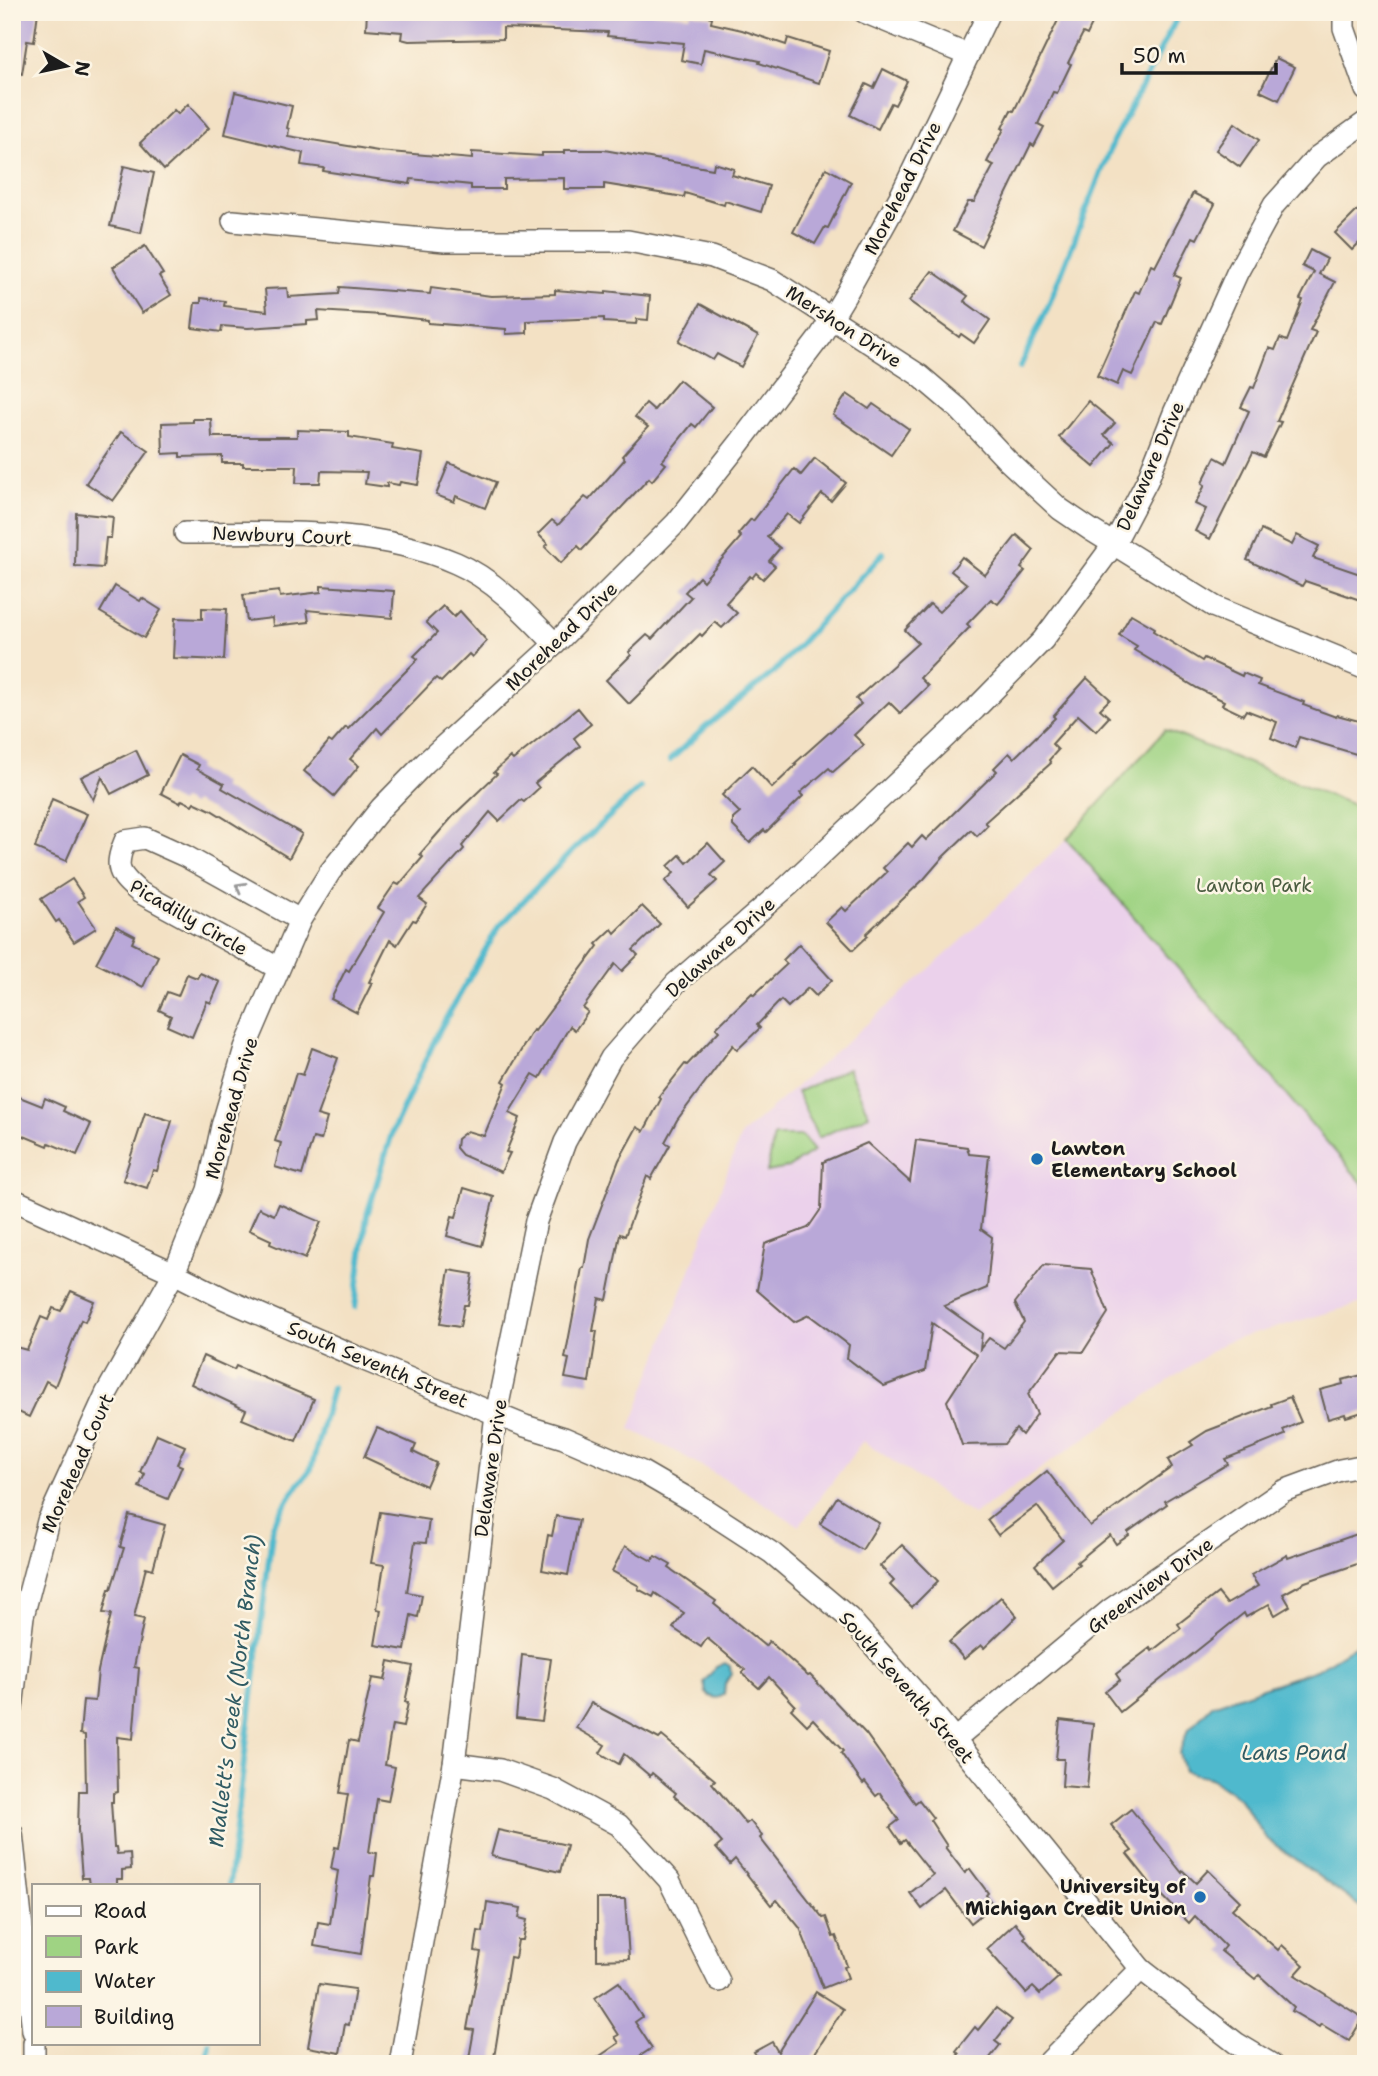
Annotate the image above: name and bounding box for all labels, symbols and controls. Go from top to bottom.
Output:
north arrow [32,32,102,102]
scale bar [1122,32,1276,76]
text: 50 m [1133,42,1186,70]
text: N [69,59,96,78]
street label: Morehead Drive [858,117,947,259]
street label: Mershon Drive [781,280,907,373]
street label: Delaware Drive [1111,397,1190,535]
street label: Newbury Court [212,521,352,550]
street label: Morehead Drive [500,576,623,696]
street label: Picadilly Circle [125,873,252,961]
park label: Lawton Park [1196,873,1312,898]
one-way arrow [235,882,247,895]
street label: Delaware Drive [660,891,780,1003]
street label: Morehead Drive [199,1034,264,1182]
place label: Lawton Elementary School [1051,1136,1237,1183]
marker: Lawton Elementary School [1029,1151,1045,1167]
street label: South Seventh Street [284,1315,472,1414]
street label: Morehead Court [35,1389,119,1537]
street label: Delaware Drive [468,1397,513,1539]
street label: Greenview Drive [1082,1531,1218,1640]
water label: Mallett's Creek (North Branch) [202,1533,268,1849]
street label: South Seventh Street [834,1606,980,1769]
water label: Lans Pond [1241,1739,1347,1767]
place label: University of Michigan Credit Union [965,1874,1186,1921]
legend [32,1884,259,2044]
marker: University of Michigan Credit Union [1192,1889,1208,1905]
text: Road [94,1897,147,1925]
text: Park [94,1933,139,1961]
text: Water [94,1967,156,1995]
text: Building [94,2003,174,2031]

